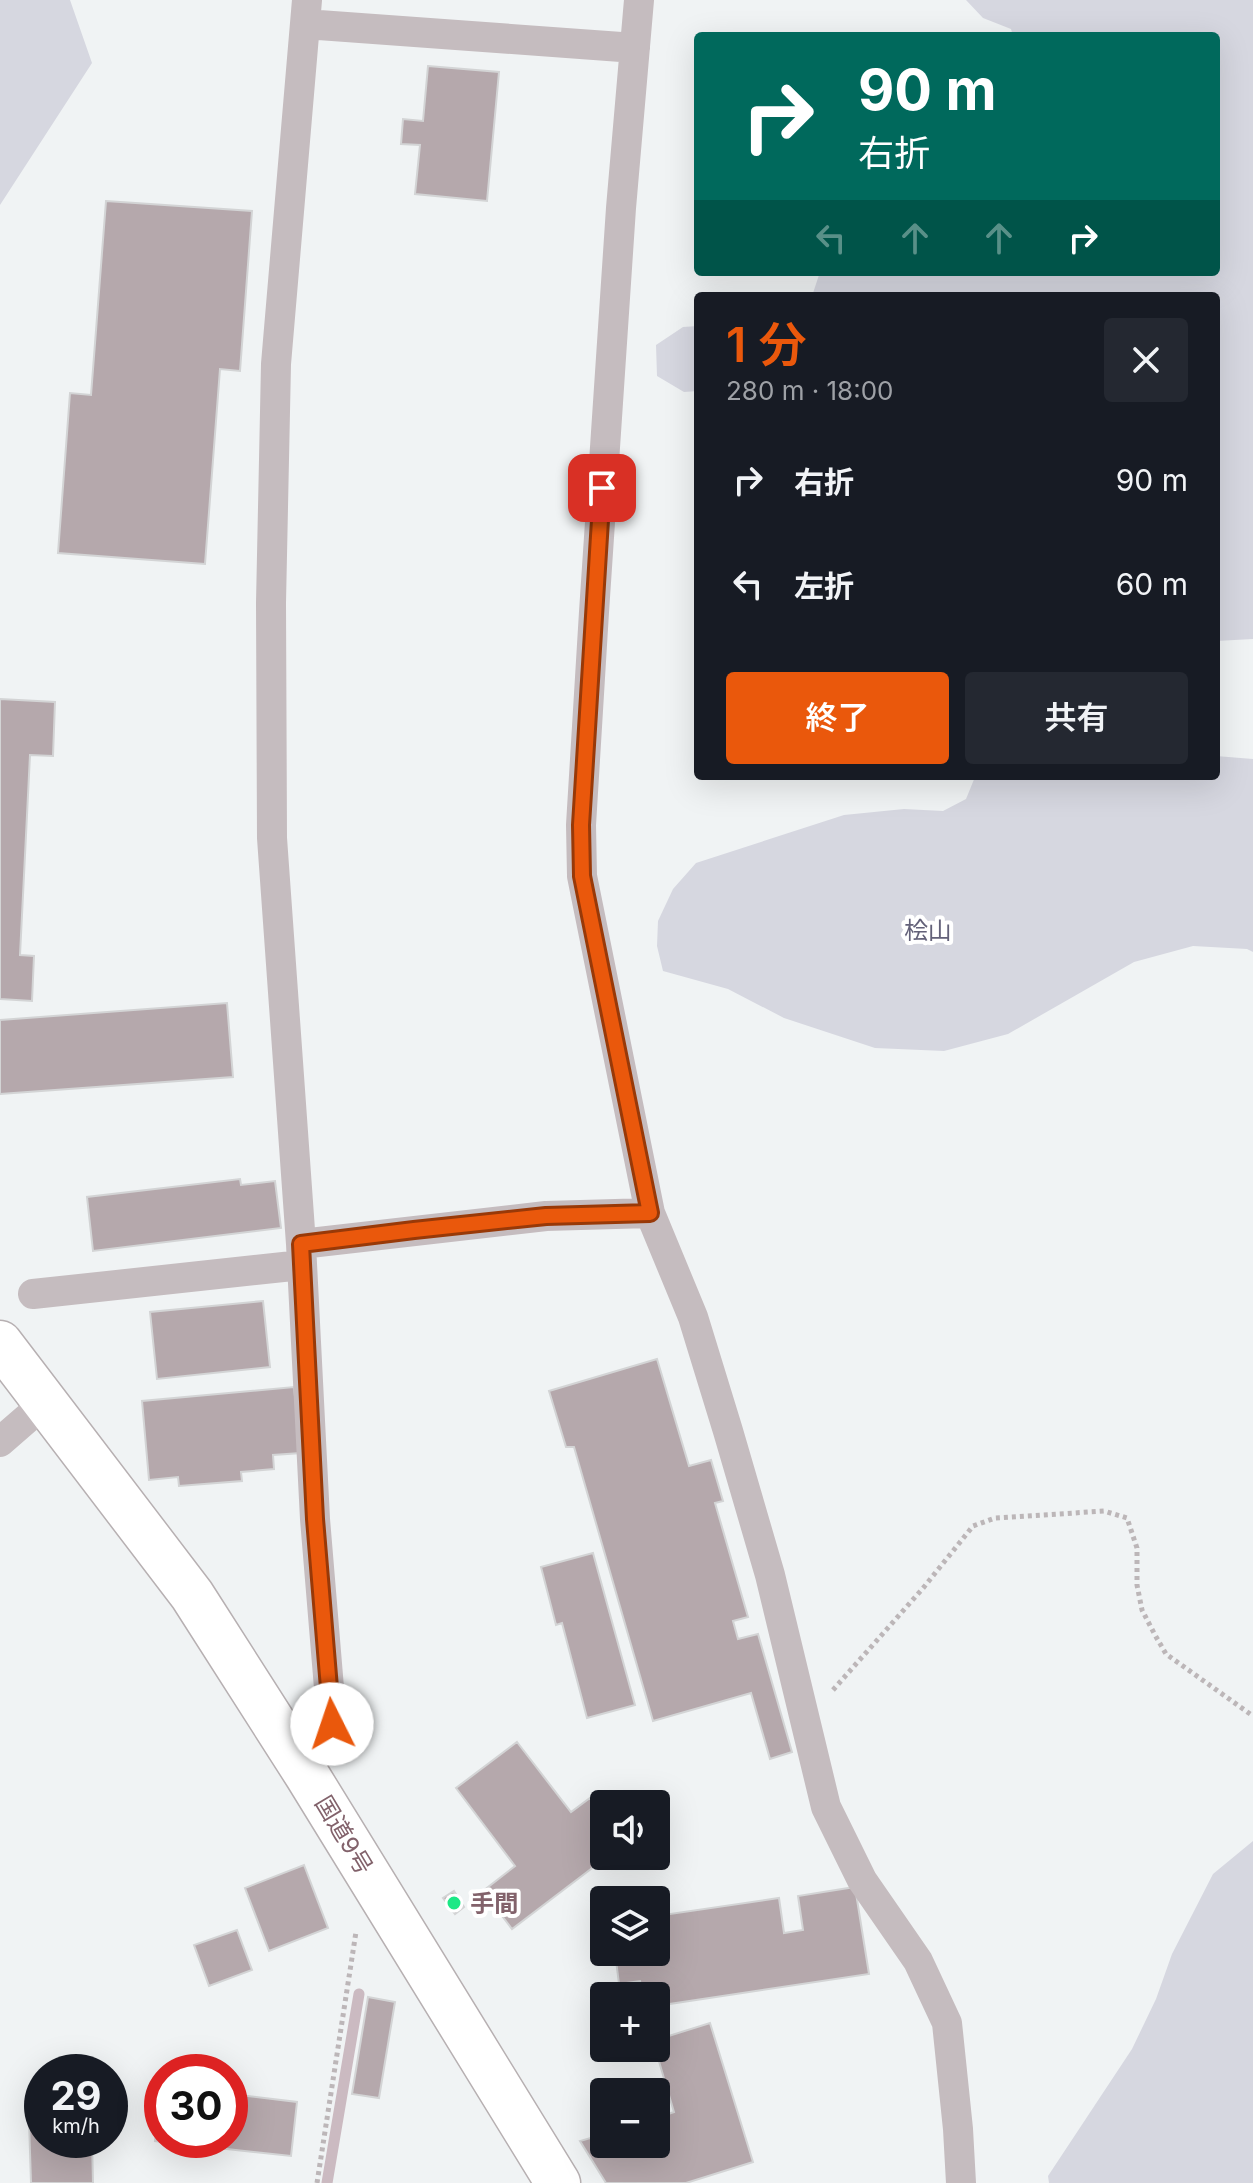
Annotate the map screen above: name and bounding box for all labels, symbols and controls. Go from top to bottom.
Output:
text: 90 m [858,56,997,124]
icon: right [726,64,830,168]
text: 右折 [858,131,930,175]
icon: left [809,216,853,260]
icon: ahead [893,216,937,260]
icon: ahead [977,216,1021,260]
icon: right [1061,216,1105,260]
text: 1 分 [726,315,806,374]
button: close [1104,318,1188,402]
text: 280 m · 18:00 [726,375,894,406]
pin [568,454,636,522]
icon: right [726,458,770,502]
text: 90 m [1116,462,1188,498]
text: 右折 [794,464,854,500]
icon: arrive [580,466,624,510]
icon: left [726,562,770,606]
text: 60 m [1116,566,1188,602]
text: 左折 [794,568,854,604]
button: 終了 [726,672,949,764]
button: 共有 [965,672,1188,764]
park label: 桧山 [904,916,952,945]
position arrow [290,1682,374,1766]
street label: 国道9号 [309,1790,379,1880]
map controls [590,1790,670,2158]
button: sound [590,1790,670,1870]
button: layers [590,1886,670,1966]
place label: 手間 [470,1889,518,1918]
marker: 手間 [445,1894,463,1912]
button: + [590,1982,670,2062]
speed limit sign: 30 [144,2054,248,2158]
text: 29 [50,2071,102,2120]
button: − [590,2078,670,2158]
text: km/h [52,2114,100,2138]

